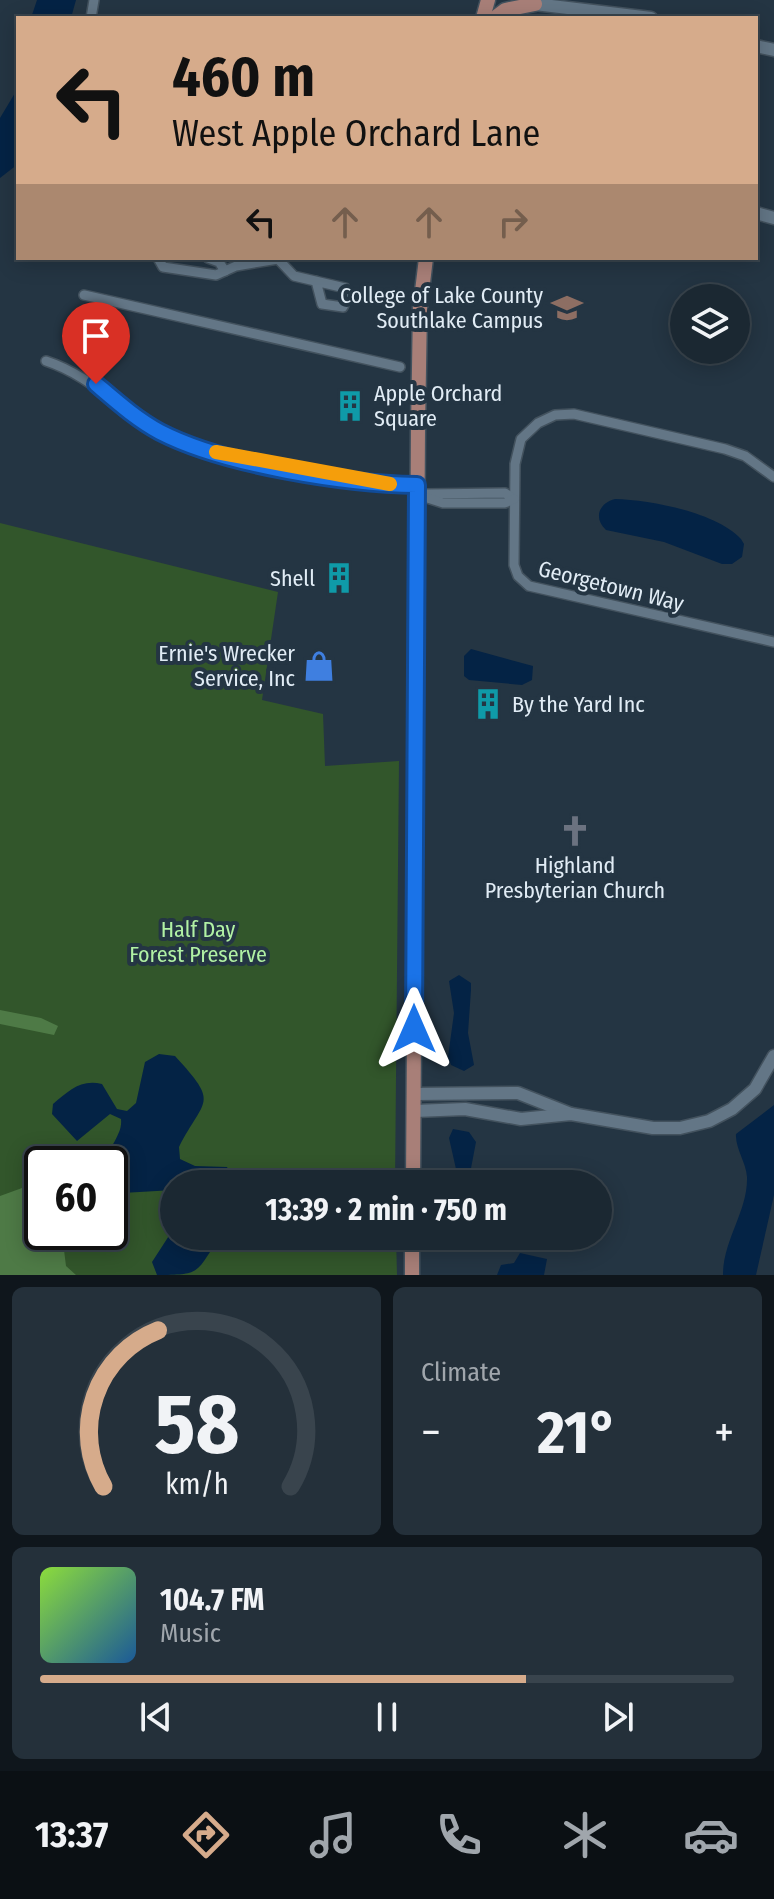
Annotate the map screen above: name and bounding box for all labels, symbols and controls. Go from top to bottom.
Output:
text: 460 m [172,44,315,111]
icon: left [40,48,144,152]
text: West Apple Orchard Lane [172,112,540,156]
icon: left [239,200,283,244]
icon: ahead [323,200,367,244]
icon: ahead [407,200,451,244]
icon: right [491,200,535,244]
place label: College of Lake County Southlake Campus [340,282,543,334]
map controls [670,284,750,364]
button: layers [670,284,750,364]
school or university icon: College of Lake County Southlake Campus [550,291,584,325]
pin [62,302,130,384]
icon: arrive [74,314,118,358]
place label: Apple Orchard Square [374,380,502,432]
building icon: Apple Orchard Square [333,389,367,423]
street label: Georgetown Way [535,555,687,617]
building icon: Shell [322,561,356,595]
place label: Shell [270,565,315,592]
place label: Ernie's Wrecker Service, Inc [158,640,296,692]
shop icon: Ernie's Wrecker Service, Inc [302,649,336,683]
building icon: By the Yard Inc [471,687,505,721]
place label: By the Yard Inc [512,691,645,718]
church icon: Highland Presbyterian Church [558,814,592,848]
place label: Highland Presbyterian Church [485,852,665,904]
park label: Half Day Forest Preserve [129,916,267,968]
position arrow [372,987,456,1071]
speed limit sign: 60 [24,1146,128,1250]
text: 13:39 · 2 min · 750 m [265,1192,507,1228]
text: Climate [421,1357,501,1388]
text: 58 [154,1375,239,1475]
text: 21° [537,1397,618,1469]
text: − [421,1406,441,1459]
text: + [714,1406,734,1459]
text: km/h [165,1467,228,1502]
text: 104.7 FM [160,1582,264,1618]
text: Music [160,1618,221,1649]
icon: previous [134,1695,178,1739]
icon: pause [365,1695,409,1739]
icon: next [596,1695,640,1739]
icon: directions [178,1807,234,1863]
icon: music [305,1807,361,1863]
icon: phone [431,1807,487,1863]
icon: climate [557,1807,613,1863]
icon: car [683,1807,739,1863]
text: 13:37 [35,1813,108,1857]

